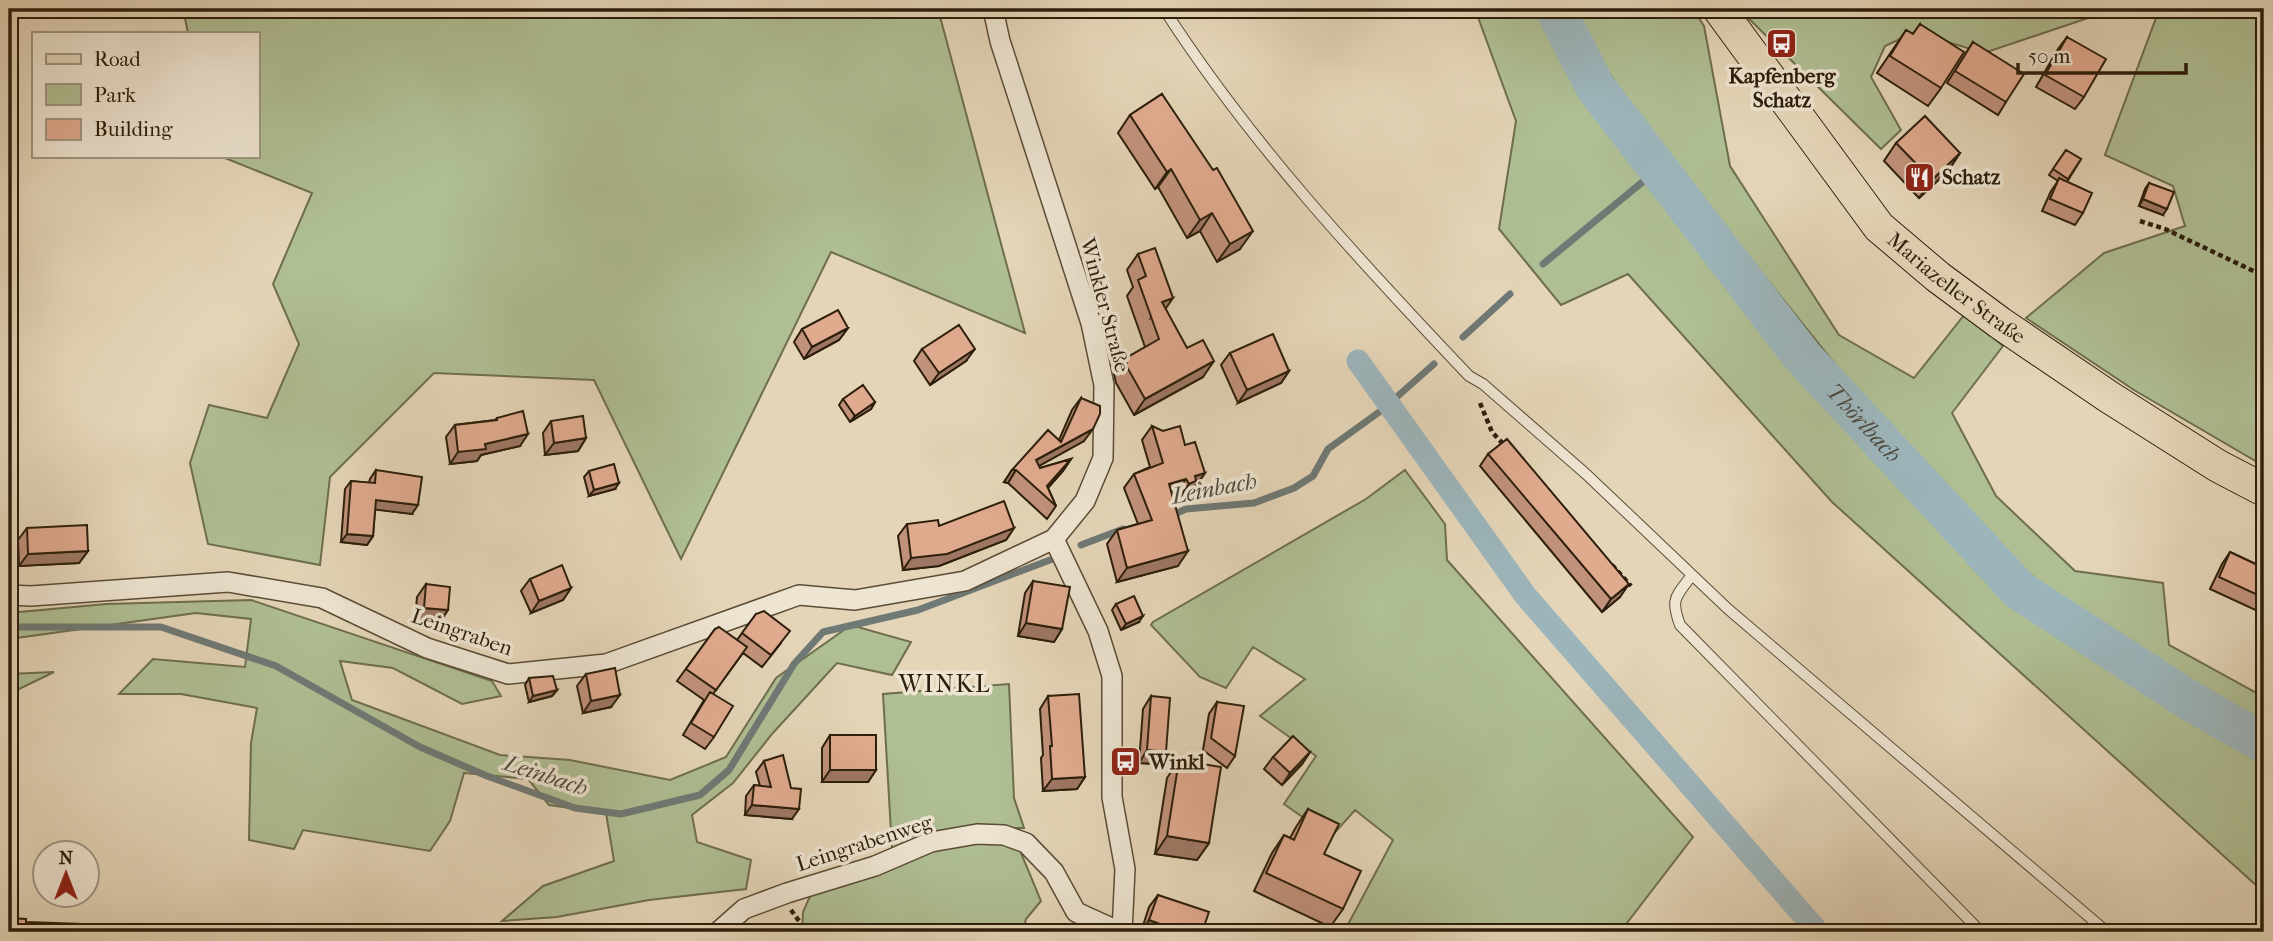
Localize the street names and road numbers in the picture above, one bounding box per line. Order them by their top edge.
street label: Mariazeller Straße [1883,227,2030,349]
street label: Winkler Straße [1075,234,1134,375]
street label: Leingraben [408,604,516,660]
street label: Leingrabenweg [793,809,936,876]

